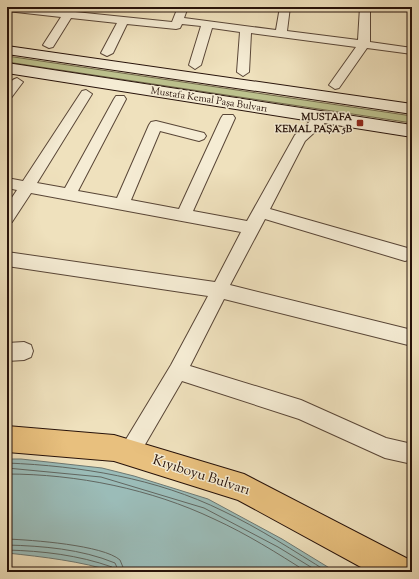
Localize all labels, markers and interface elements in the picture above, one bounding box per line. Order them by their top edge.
street label: Mustafa Kemal Paşa Bulvarı [150,83,269,117]
place label: MUSTAFA KEMAL PAŞA 5B [274,110,353,137]
marker: MUSTAFA KEMAL PAŞA 5B [355,118,365,128]
street label: Kıyıboyu Bulvarı [150,451,252,501]

